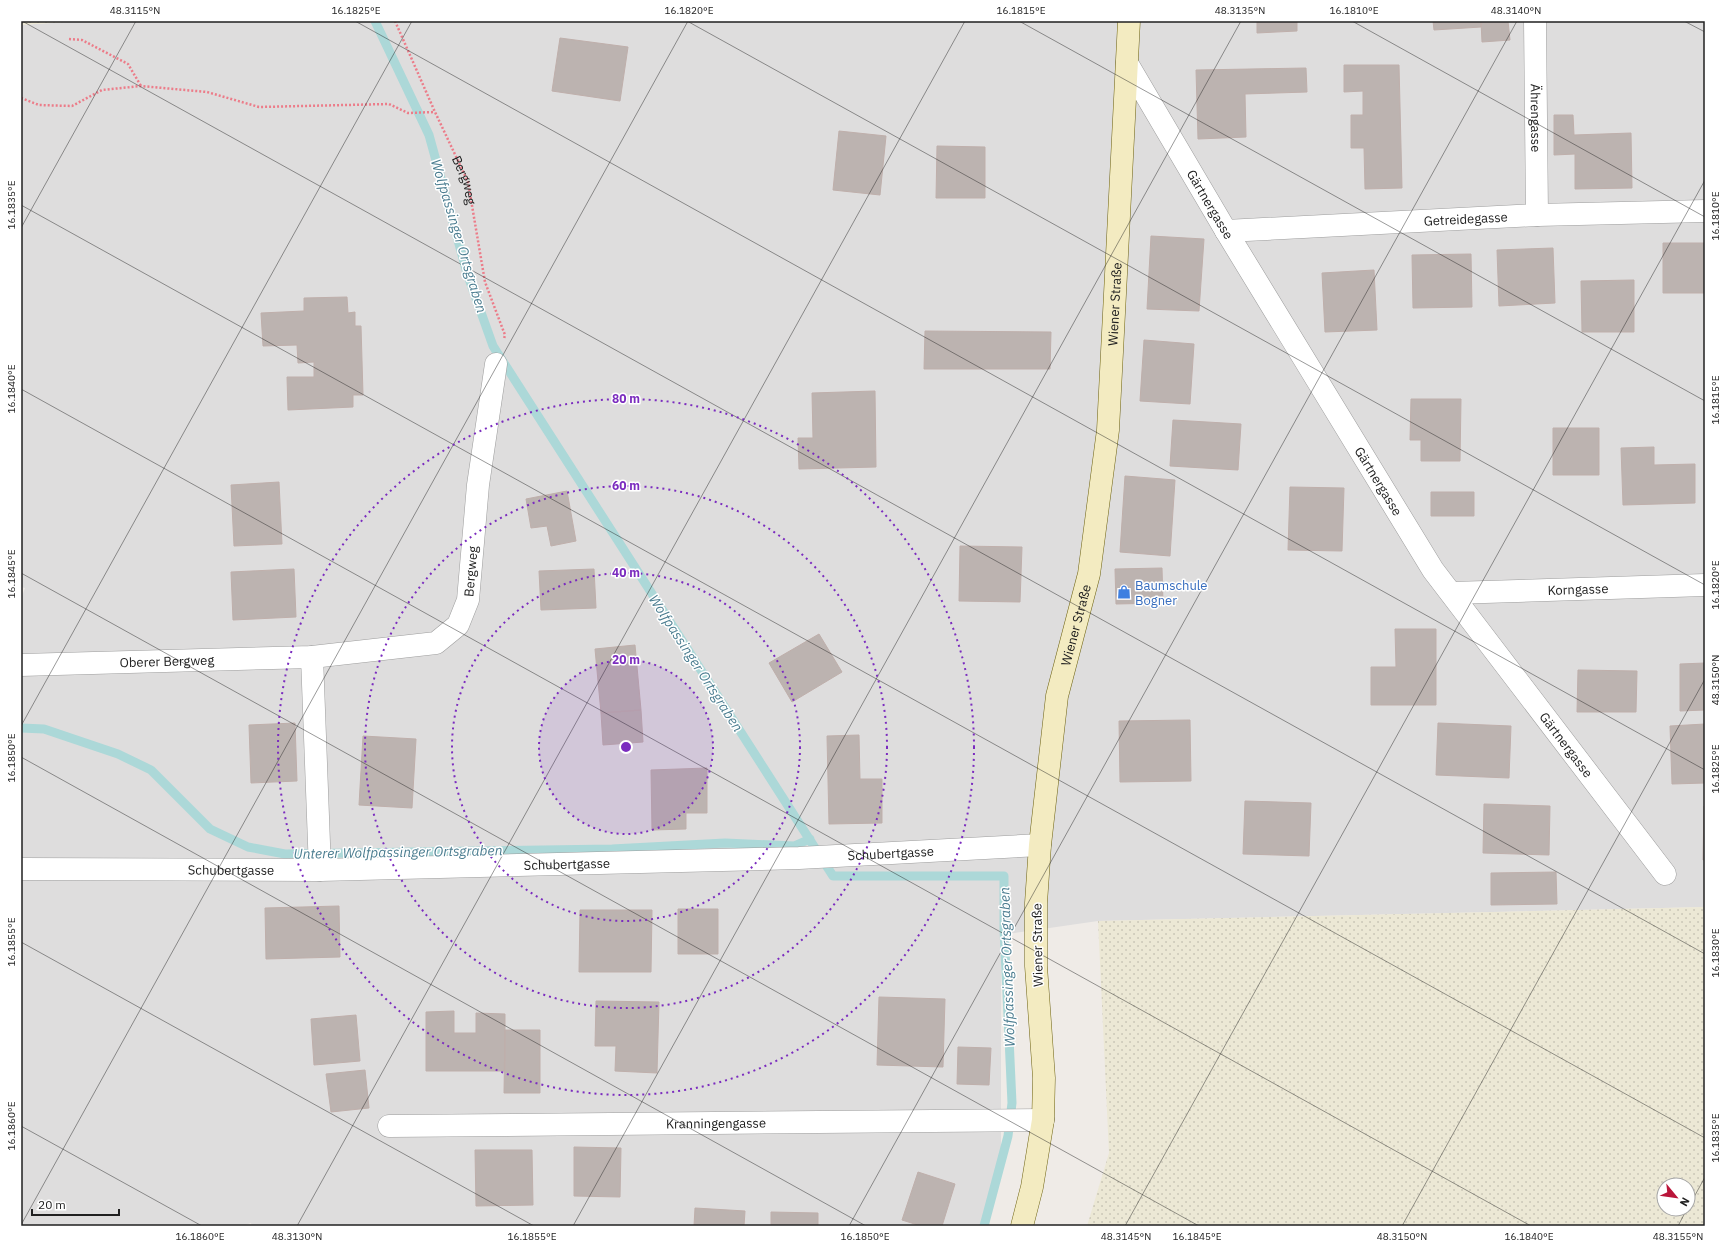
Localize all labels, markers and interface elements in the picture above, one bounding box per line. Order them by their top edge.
text: 48.3115°N [110,4,160,17]
text: 16.1825°E [331,4,381,17]
text: 16.1820°E [664,4,714,17]
text: 16.1815°E [996,4,1046,17]
text: 48.3135°N [1215,4,1265,17]
text: 16.1810°E [1329,4,1379,17]
text: 48.3140°N [1491,4,1541,17]
street label: Ährengasse [1527,84,1544,152]
street label: Bergweg [448,153,480,206]
water label: Wolfpassinger Ortsgraben [427,157,491,315]
street label: Gärtnergasse [1183,167,1237,242]
text: 16.1835°E [5,180,18,230]
text: 16.1810°E [1709,191,1722,241]
street label: Getreidegasse [1423,209,1508,230]
street label: Wiener Straße [1104,262,1126,346]
text: 16.1840°E [5,364,18,414]
text: 16.1815°E [1709,375,1722,425]
text: 80 m [612,391,640,406]
street label: Gärtnergasse [1351,444,1406,519]
text: 60 m [612,478,640,493]
street label: Bergweg [460,545,482,598]
text: 16.1845°E [5,549,18,599]
text: 16.1820°E [1709,560,1722,610]
text: 40 m [612,565,640,580]
place label: Baumschule Bogner [1135,577,1207,609]
street label: Korngasse [1547,580,1609,599]
street label: Wiener Straße [1057,582,1095,668]
shop icon: Baumschule Bogner [1116,584,1132,600]
water label: Wolfpassinger Ortsgraben [645,591,747,735]
street label: Oberer Bergweg [119,652,215,671]
text: 20 m [612,652,640,667]
text: 48.3150°N [1709,655,1722,705]
street label: Gärtnergasse [1536,709,1596,781]
text: 16.1850°E [5,733,18,783]
centre of rings [619,740,633,754]
text: 16.1825°E [1709,744,1722,794]
water label: Unterer Wolfpassinger Ortsgraben [293,841,503,863]
street label: Schubertgasse [847,843,934,864]
street label: Schubertgasse [524,855,610,874]
street label: Schubertgasse [188,862,274,879]
water label: Wolfpassinger Ortsgraben [995,887,1019,1047]
street label: Wiener Straße [1028,903,1047,987]
text: 16.1855°E [5,917,18,967]
text: 16.1830°E [1709,928,1722,978]
text: 16.1860°E [5,1101,18,1151]
text: 16.1835°E [1709,1113,1722,1163]
street label: Kranningengasse [666,1115,766,1132]
north arrow [1656,1177,1696,1217]
scale bar [32,1191,119,1217]
text: N [1677,1195,1693,1209]
text: 20 m [38,1197,66,1212]
text: 16.1860°E [175,1230,225,1243]
text: 48.3130°N [272,1230,322,1243]
text: 16.1855°E [507,1230,557,1243]
text: 16.1850°E [840,1230,890,1243]
text: 48.3145°N [1101,1230,1151,1243]
text: 16.1845°E [1172,1230,1222,1243]
text: 48.3150°N [1377,1230,1427,1243]
text: 16.1840°E [1504,1230,1554,1243]
text: 48.3155°N [1653,1230,1703,1243]

